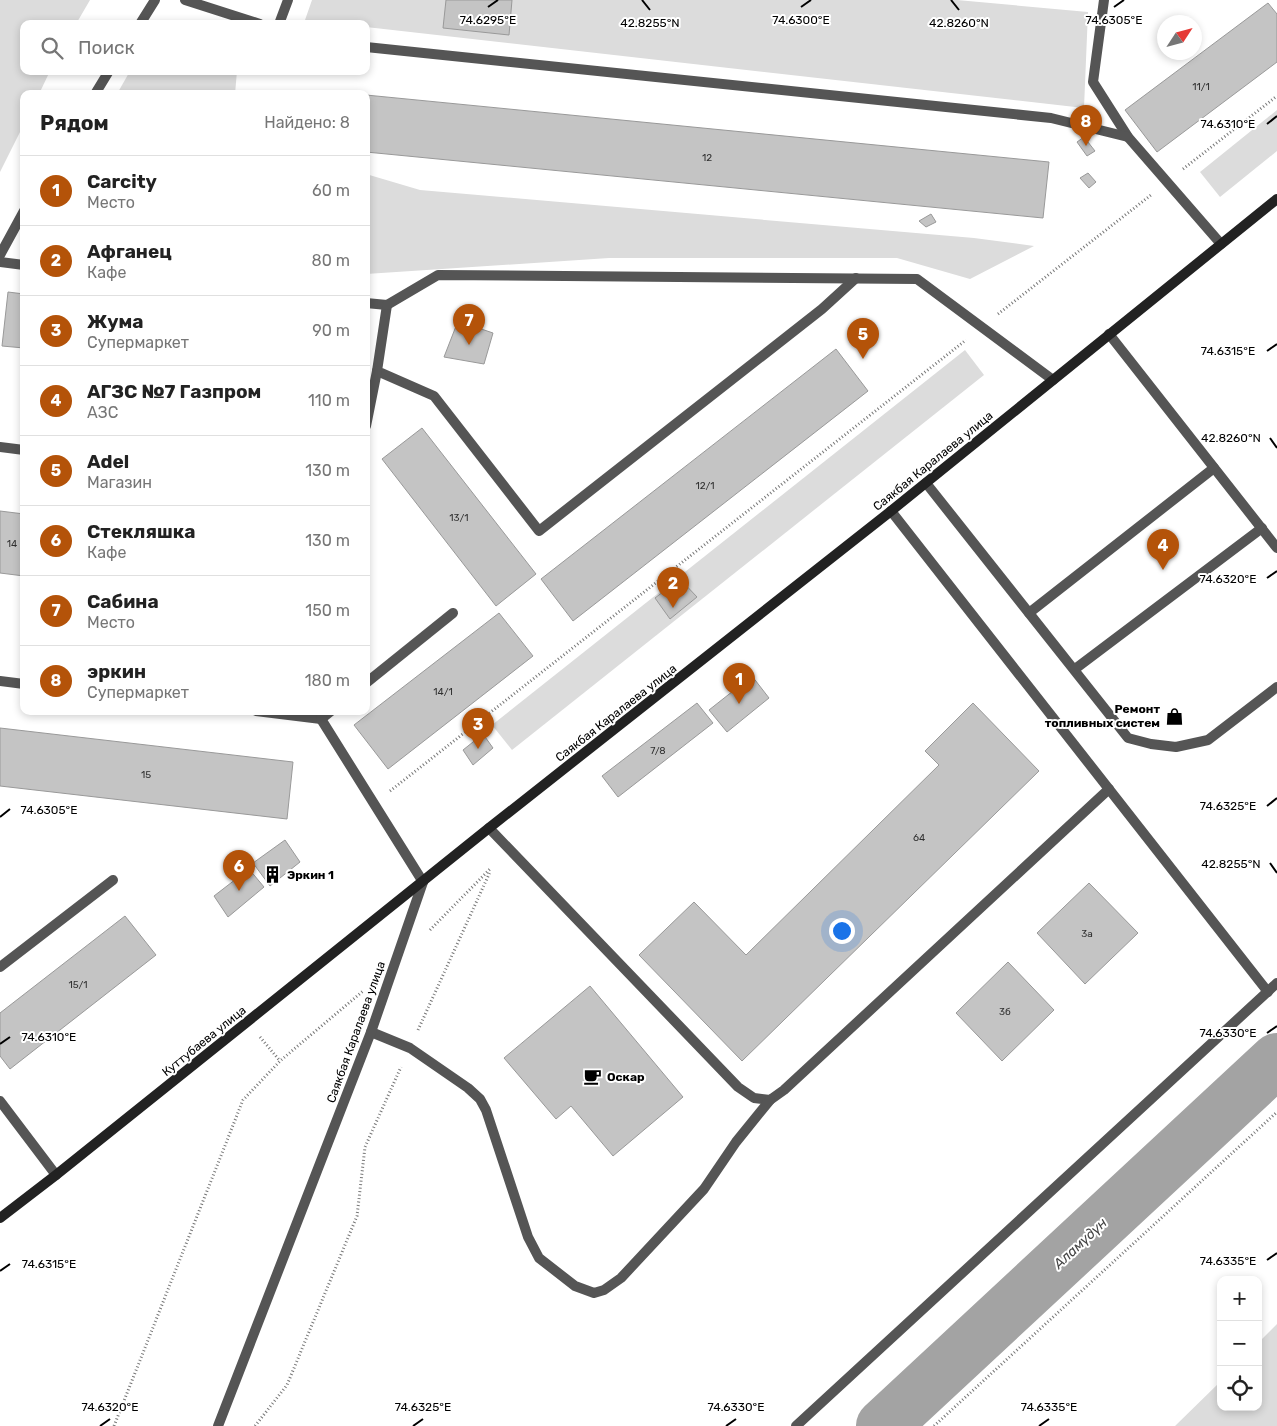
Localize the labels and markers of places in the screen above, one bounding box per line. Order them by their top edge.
pin: 8 [1070,105,1102,146]
pin: 7 [453,304,485,345]
pin: 5 [847,318,879,359]
pin: 4 [1147,529,1179,570]
pin: 2 [657,567,689,608]
pin: 1 [723,663,755,704]
place label: Ремонт топливных систем [1045,702,1160,730]
shop icon: Ремонт топливных систем [1164,706,1184,726]
pin: 3 [462,708,494,749]
pin: 6 [223,850,255,891]
building icon: Эркин 1 [263,865,283,885]
place label: Эркин 1 [287,868,334,882]
cafe icon: Оскар [583,1067,603,1087]
place label: Оскар [607,1070,645,1084]

